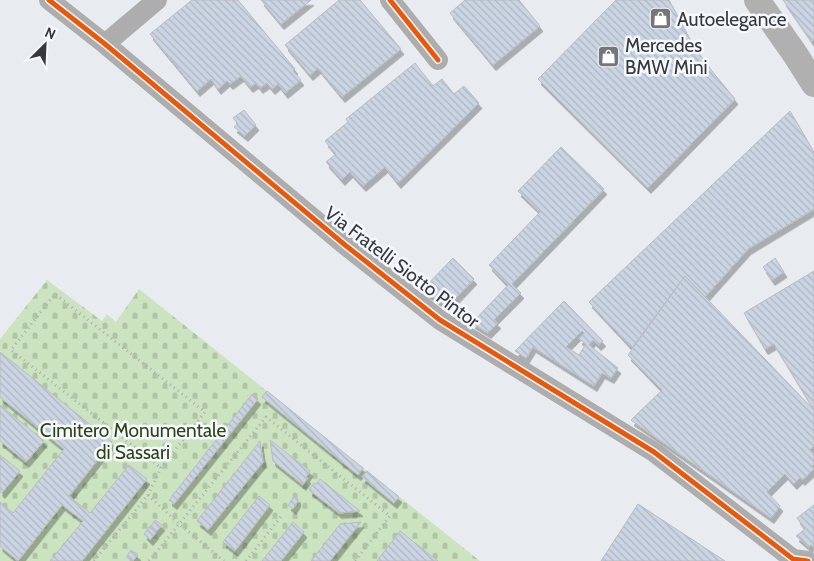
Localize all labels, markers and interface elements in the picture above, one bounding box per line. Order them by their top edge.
shop icon: Autoelegance [649,7,673,31]
place label: Autoelegance [677,8,787,31]
north arrow [20,20,70,70]
text: N [42,23,58,43]
place label: Mercedes BMW Mini [625,34,708,79]
shop icon: Mercedes BMW Mini [597,44,621,68]
street label: Via Fratelli Siotto Pintor [320,201,484,333]
park label: Cimitero Monumentale di Sassari [40,419,226,464]

